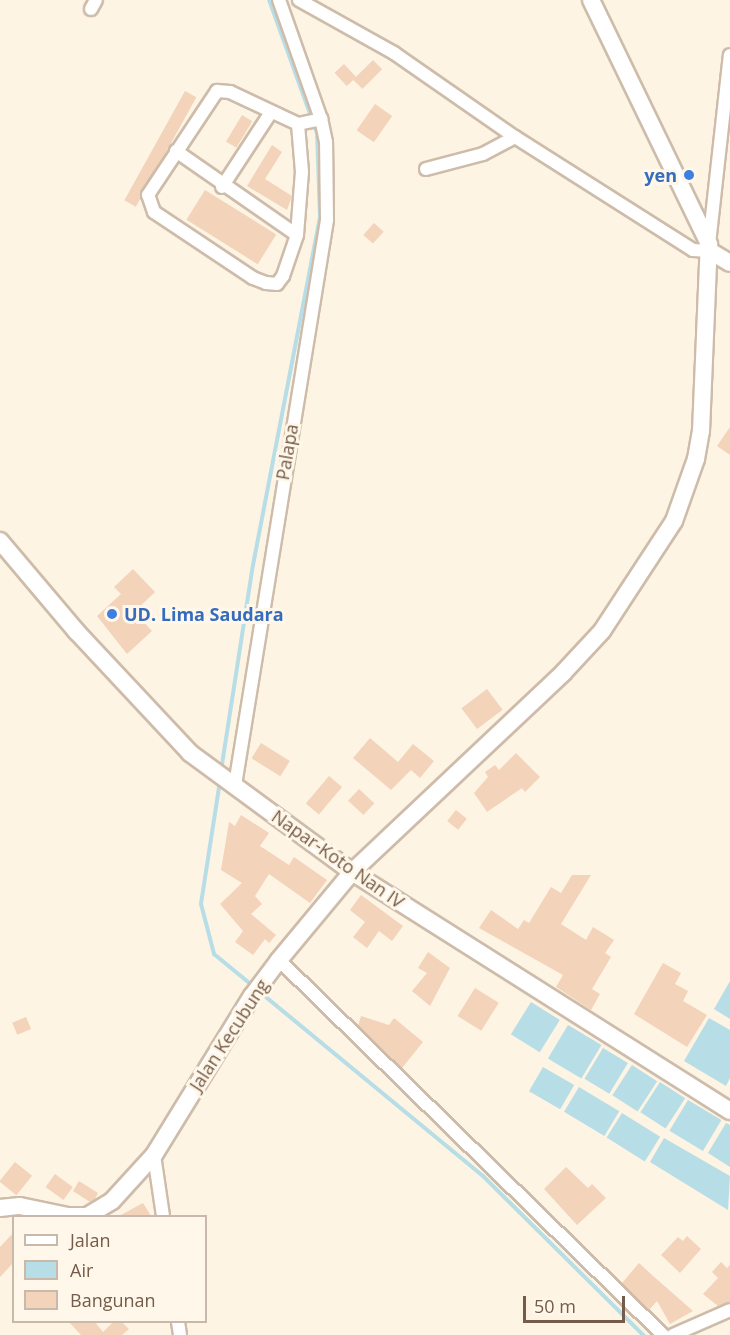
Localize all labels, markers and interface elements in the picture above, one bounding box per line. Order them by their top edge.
place label: yen [644,164,677,186]
marker: yen [682,168,696,182]
street label: Palapa [271,422,303,482]
place label: UD. Lima Saudara [124,603,284,625]
marker: UD. Lima Saudara [105,607,119,621]
street label: Napar-Koto Nan IV [268,805,408,913]
street label: Jalan Kecubung [185,975,273,1095]
legend [12,1215,207,1323]
text: Jalan [70,1228,110,1252]
text: Air [70,1258,93,1282]
scale bar [526,1284,628,1322]
text: Bangunan [70,1288,156,1312]
text: 50 m [534,1294,576,1318]

